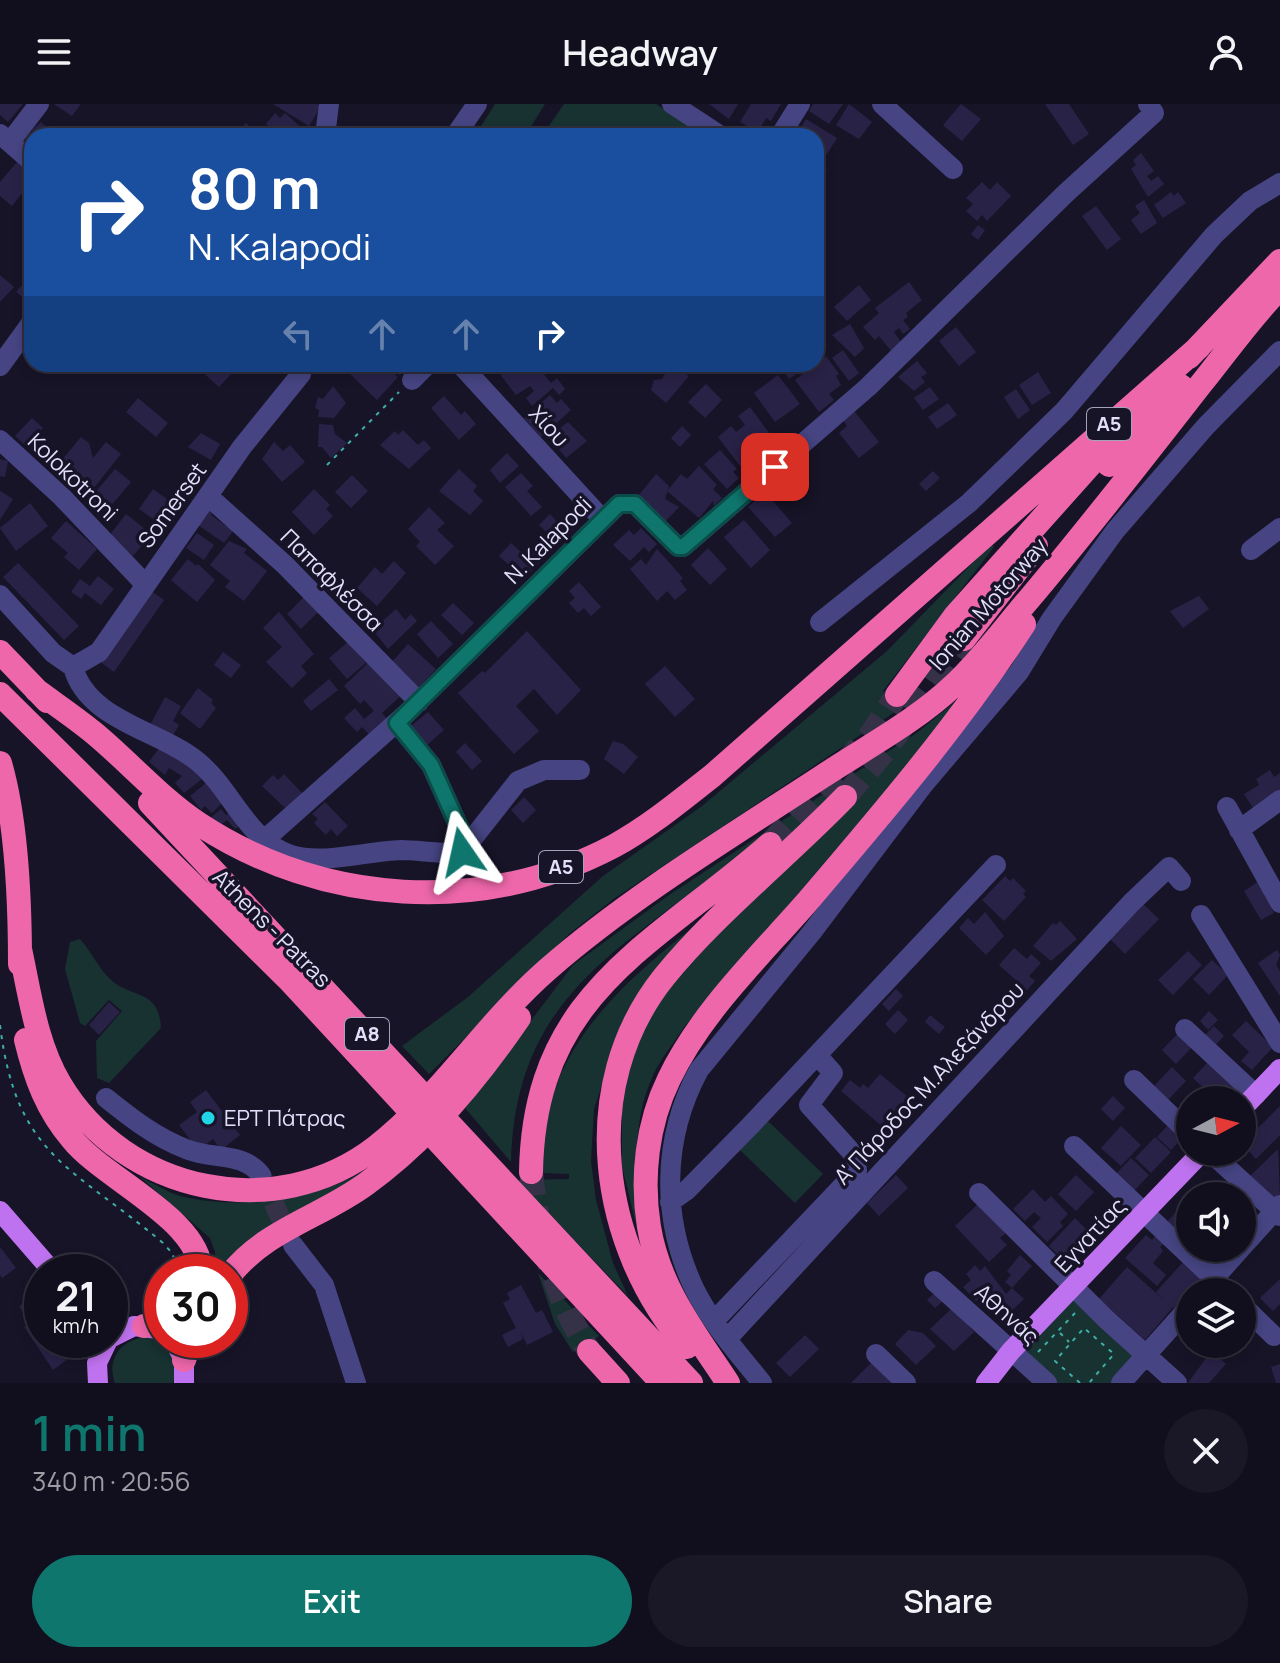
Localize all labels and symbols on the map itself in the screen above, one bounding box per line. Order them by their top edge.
street label: Χίου [522,399,576,453]
road number: Α5 [1087,408,1131,440]
street label: Kolokotroni [21,426,125,528]
pin [741,433,809,501]
street label: Somerset [131,456,213,554]
street label: N. Kalapodi [498,490,598,590]
street label: Παπαφλέσσα [274,522,390,638]
street label: Ionian Motorway [922,531,1054,677]
position arrow [420,810,504,894]
road number: Α5 [539,851,583,883]
street label: Athens - Patras [206,862,338,994]
street label: Α' Πάροδος Μ.Αλεξάνδρου [827,975,1031,1191]
road number: Α8 [345,1018,389,1050]
north arrow [1176,1086,1256,1166]
place label: ΕΡΤ Πάτρας [224,1103,345,1133]
marker: ΕΡΤ Πάτρας [199,1109,217,1127]
street label: Εγνατίας [1048,1191,1132,1279]
speed limit sign: 30 [144,1254,248,1358]
street label: Αθηνάς [968,1277,1046,1351]

